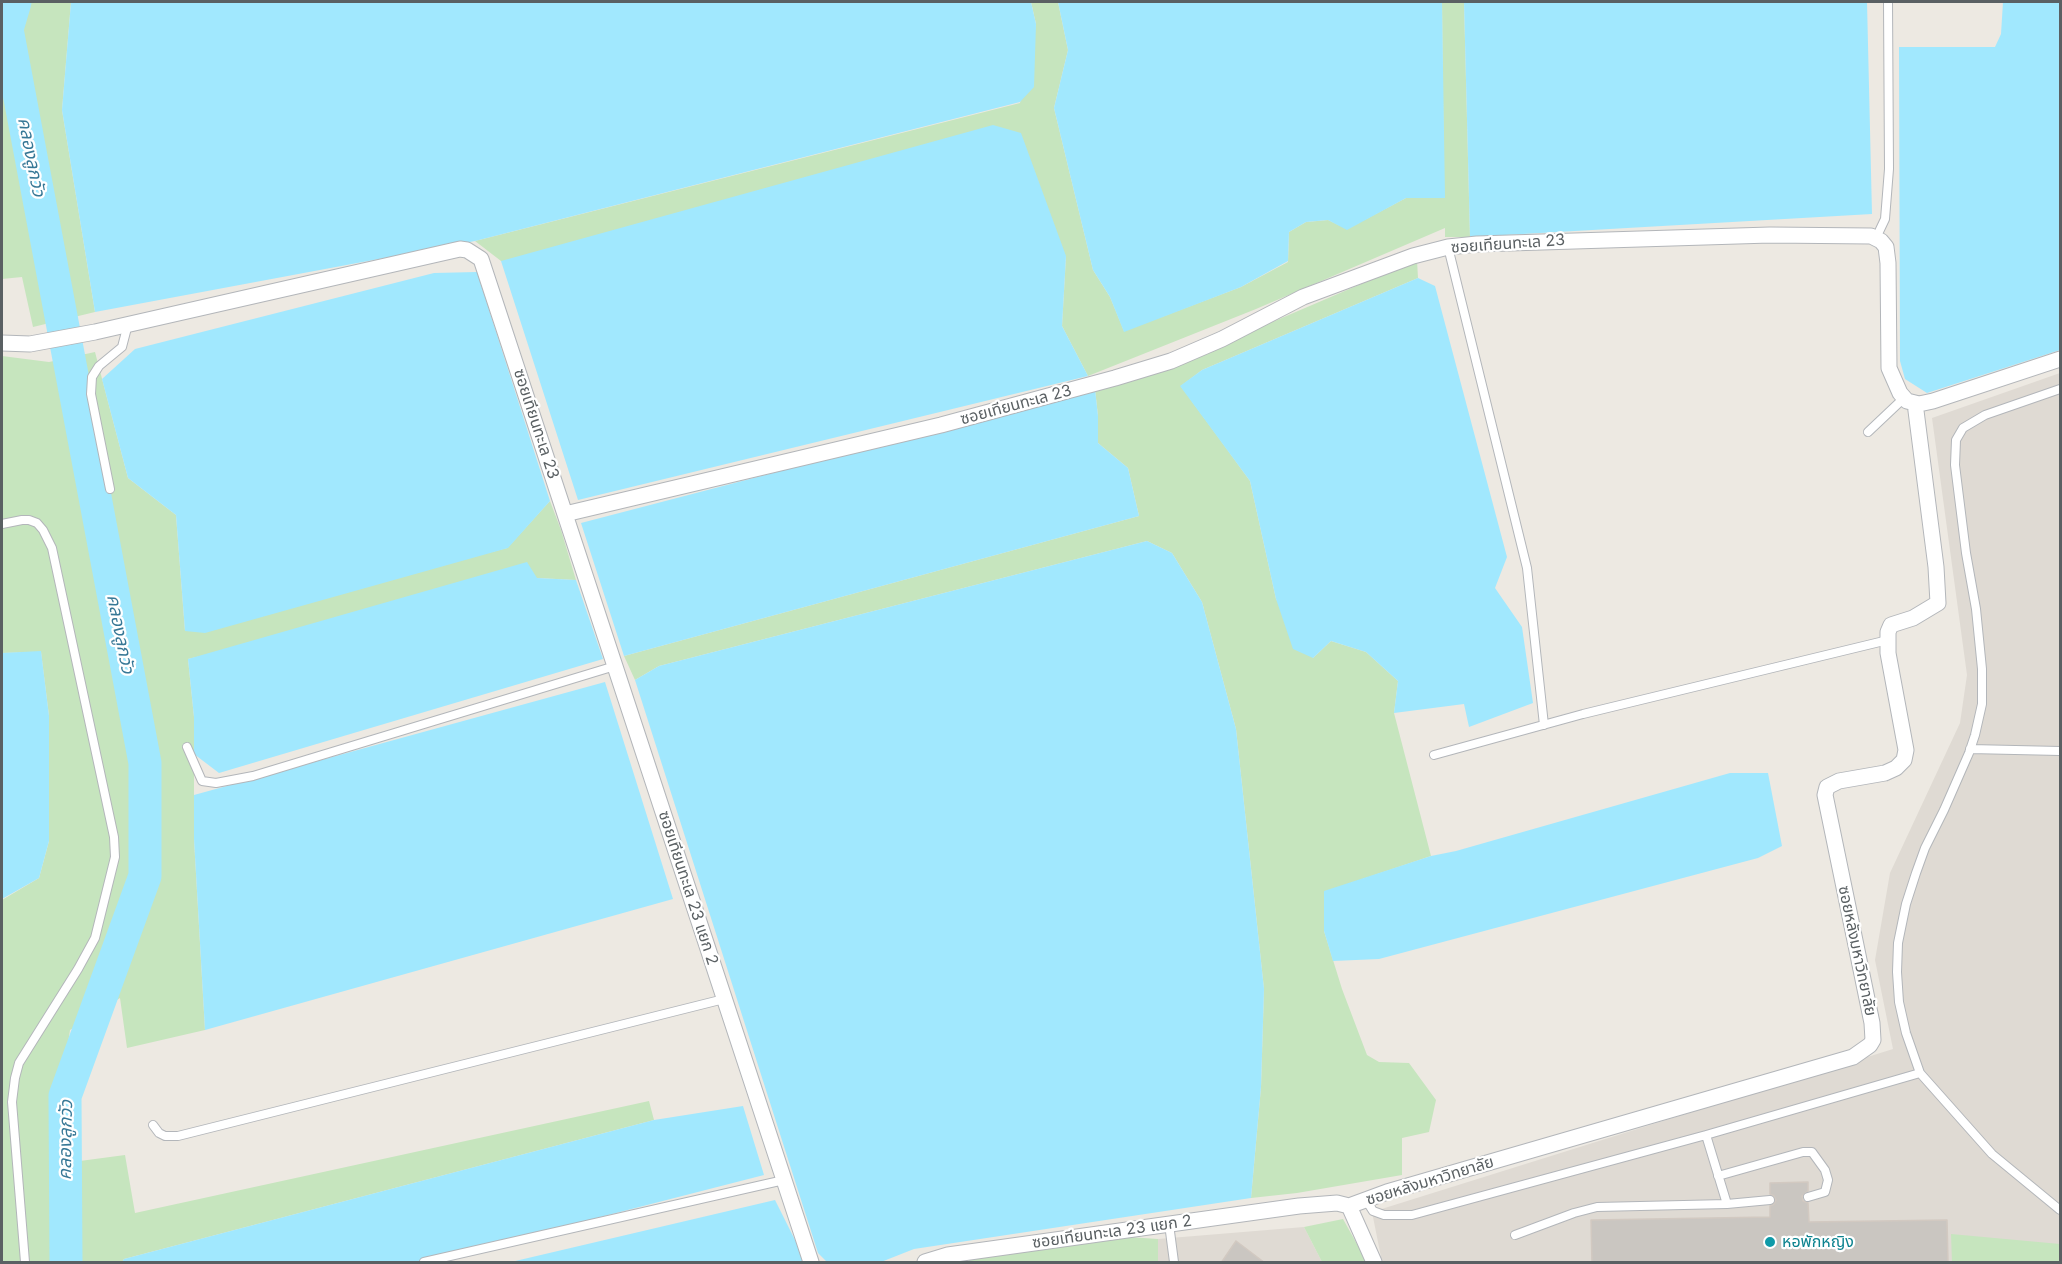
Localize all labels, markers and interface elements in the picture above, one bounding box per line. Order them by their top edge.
water label: คลองลูกวัว [13,116,49,198]
street label: ซอยเทียนทะเล 23 [1450,230,1566,258]
street label: ซอยเทียนทะเล 23 [509,367,563,481]
street label: ซอยเทียนทะเล 23 [958,381,1074,429]
water label: คลองลูกวัว [102,593,138,675]
street label: ซอยเทียนทะเล 23 แยก 2 [654,809,722,967]
street label: ซอยหลังมหาวิทยาลัย [1834,884,1880,1018]
water label: คลองลูกวัว [55,1100,77,1180]
street label: ซอยหลังมหาวิทยาลัย [1364,1152,1496,1210]
street label: ซอยเทียนทะเล 23 แยก 2 [1031,1211,1193,1253]
place label: หอพักหญิง [1782,1232,1854,1252]
marker: หอพักหญิง [1763,1235,1777,1249]

